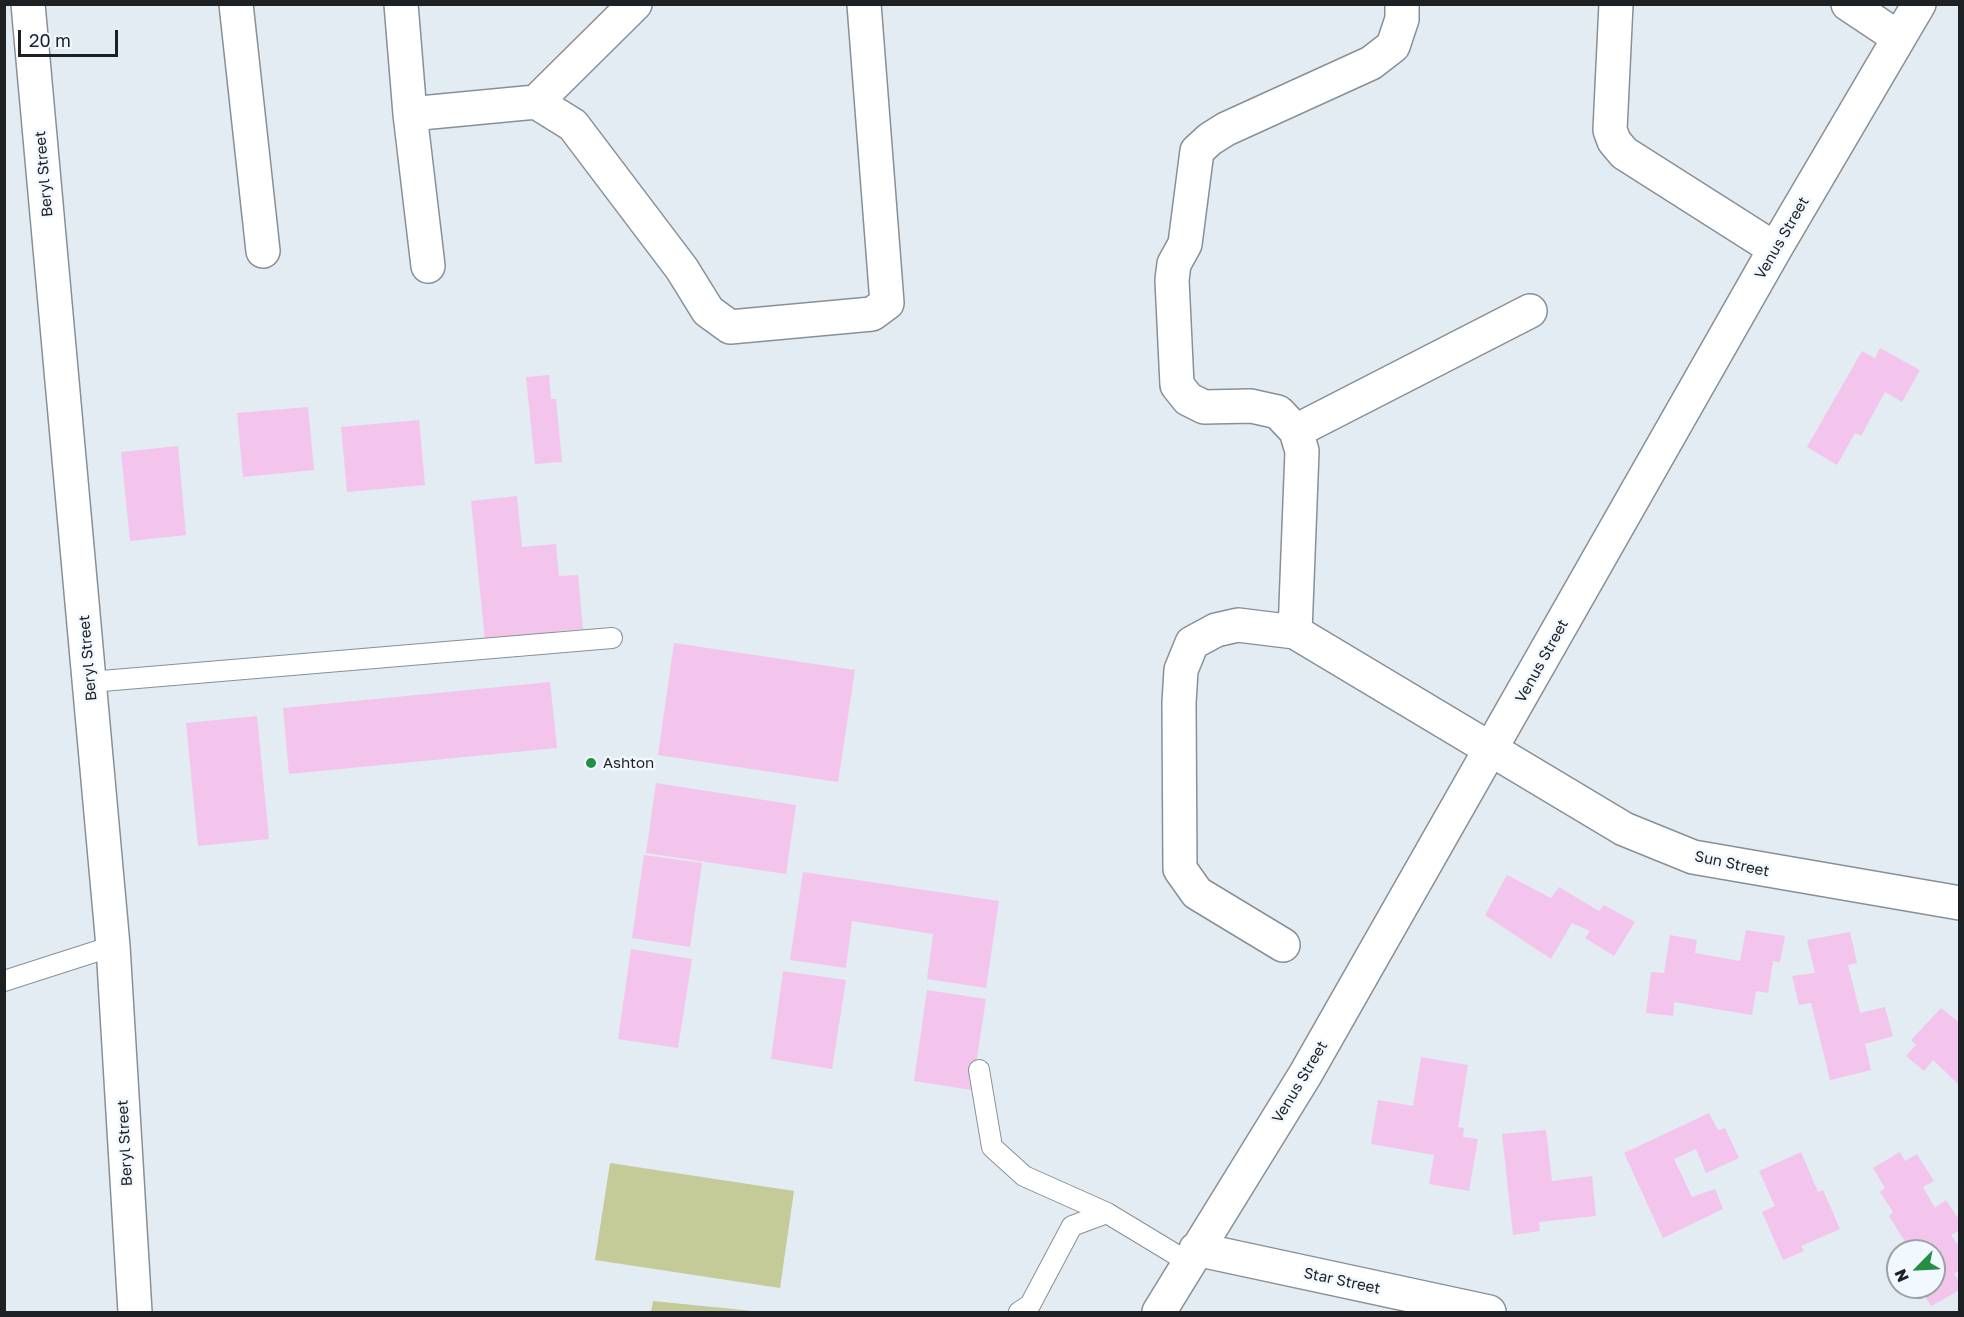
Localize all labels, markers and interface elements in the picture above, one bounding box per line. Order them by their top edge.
scale bar [21,18,122,56]
text: 20 m [29,29,71,51]
street label: Beryl Street [31,130,57,218]
street label: Venus Street [1751,194,1813,282]
street label: Beryl Street [75,614,101,702]
street label: Venus Street [1512,616,1572,706]
place label: Ashton [603,754,654,772]
marker: Ashton [584,756,598,770]
street label: Sun Street [1693,847,1771,881]
street label: Venus Street [1269,1038,1331,1126]
street label: Beryl Street [114,1099,136,1187]
north arrow [1886,1239,1946,1299]
street label: Star Street [1302,1264,1382,1298]
text: N [1890,1266,1913,1285]

